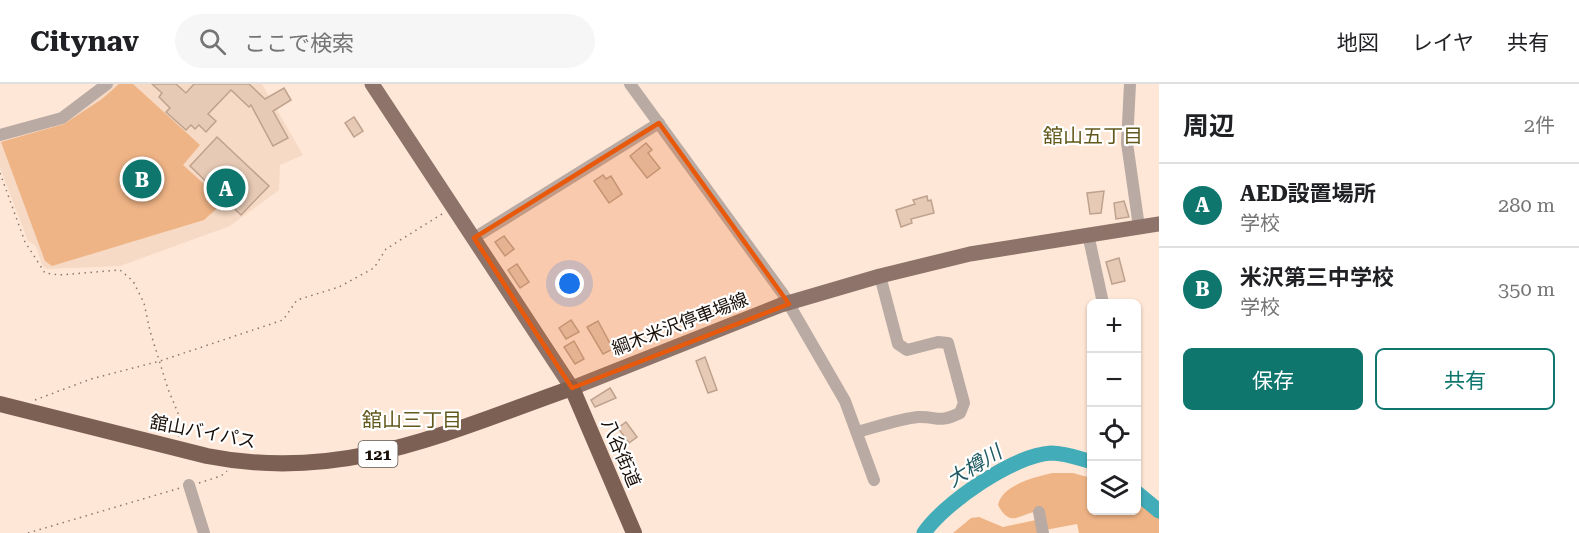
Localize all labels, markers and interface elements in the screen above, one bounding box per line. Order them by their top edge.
search box [175,14,595,68]
text: Citynav [30,25,139,58]
icon: search [196,25,229,58]
text: ここで検索 [244,31,354,56]
text: 地図 [1337,31,1379,55]
text: レイヤ [1412,31,1474,55]
text: 共有 [1507,31,1549,55]
text: 周辺 [1183,111,1235,141]
text: 2件 [1524,113,1555,137]
district label: 舘山五丁目 [1043,124,1143,148]
pin: B [122,156,162,202]
pin: A [206,166,246,210]
text: AED設置場所 [1240,181,1376,206]
text: A [1195,193,1210,217]
text: 280 m [1498,193,1555,217]
text: 学校 [1240,211,1280,235]
text: 米沢第三中学校 [1240,265,1394,290]
your location [555,269,584,298]
text: B [1195,277,1210,301]
text: 350 m [1498,277,1555,301]
street label: 綱木米沢停車場線 [609,288,751,359]
text: 学校 [1240,295,1280,319]
map controls [1087,299,1141,515]
button: + [1087,299,1141,353]
button: 保存 [1183,348,1363,410]
button: 共有 [1375,348,1555,410]
button: − [1087,353,1141,407]
button: locate [1087,407,1141,461]
district label: 舘山三丁目 [362,408,462,432]
street label: 舘山バイパス [148,411,258,452]
street label: 八谷街道 [598,416,645,490]
water label: 大樽川 [942,439,1007,492]
road number: 121 [358,441,398,467]
button: layers [1087,461,1141,515]

